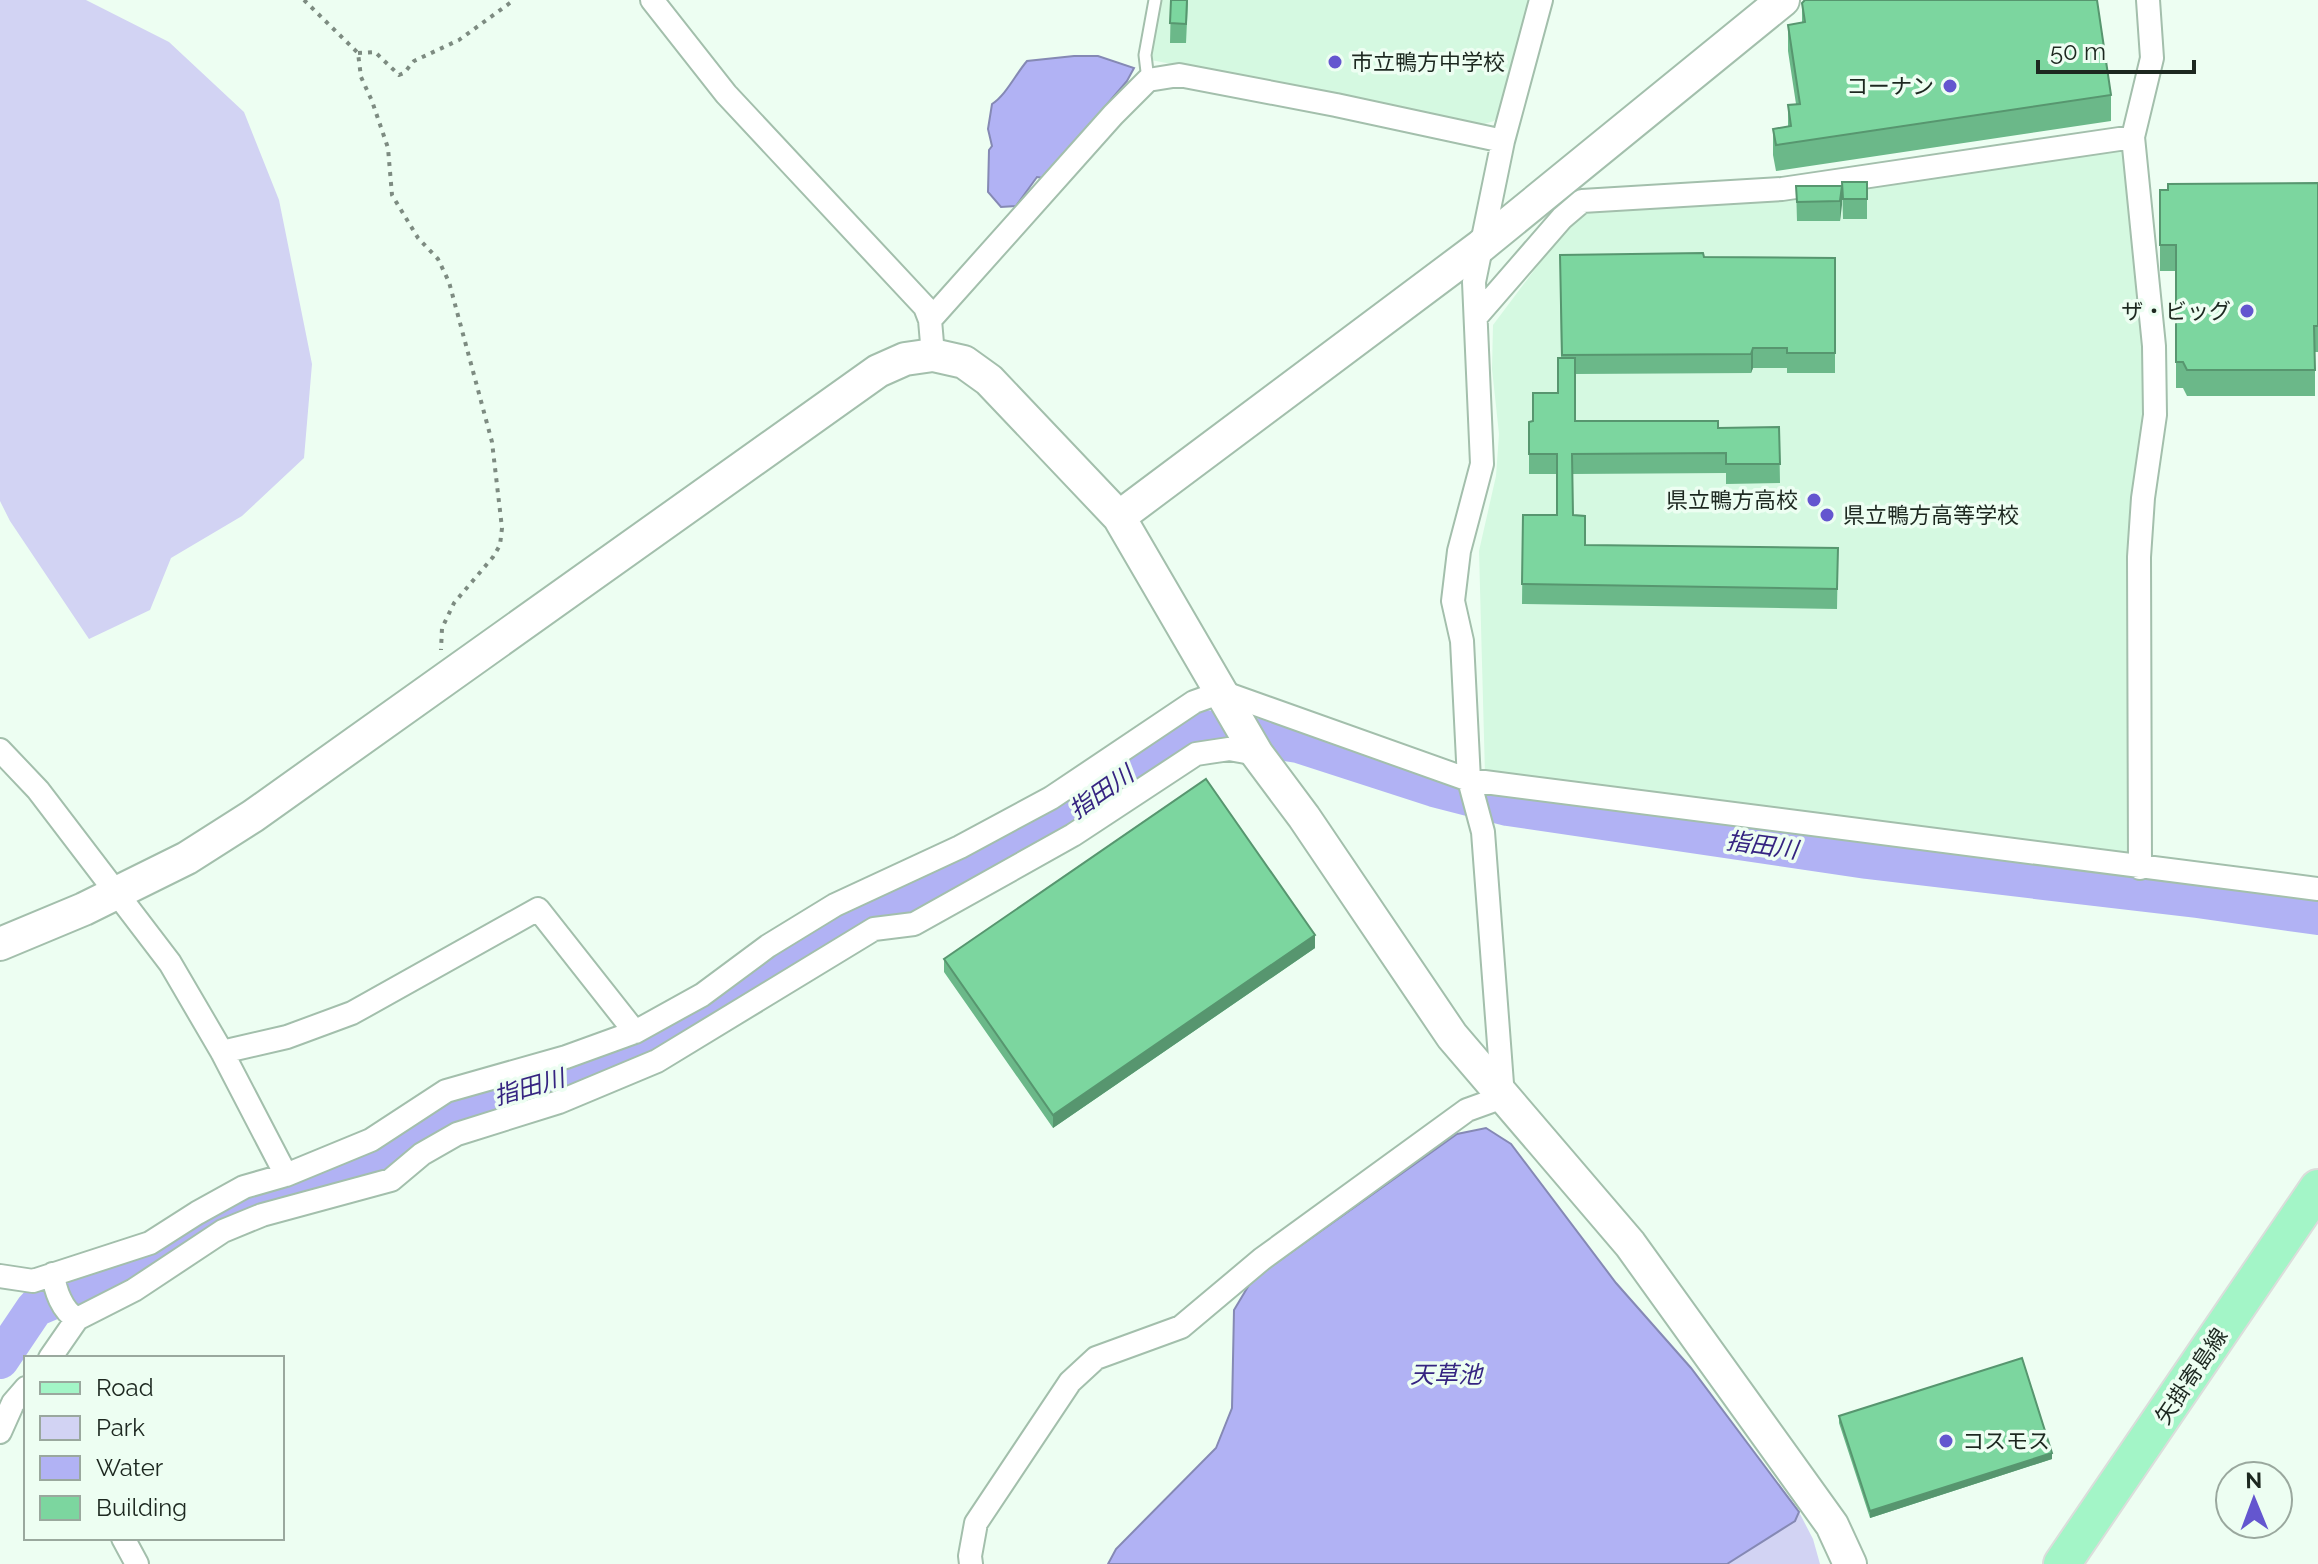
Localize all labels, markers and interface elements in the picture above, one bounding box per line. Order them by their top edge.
scale bar [2038,24,2194,74]
text: 50 m [2050,37,2106,66]
place label: 市立鴨方中学校 [1351,49,1505,75]
marker: 市立鴨方中学校 [1326,53,1344,71]
place label: コーナン [1846,73,1934,99]
marker: コーナン [1941,77,1959,95]
place label: ザ・ビッグ [2121,298,2231,324]
marker: ザ・ビッグ [2238,302,2256,320]
place label: 県立鴨方高校 [1666,487,1798,513]
marker: 県立鴨方高校 [1805,491,1823,509]
place label: 県立鴨方高等学校 [1843,502,2019,528]
marker: 県立鴨方高等学校 [1818,506,1836,524]
water label: 指田川 [1063,758,1141,825]
water label: 指田川 [1724,826,1803,865]
water label: 指田川 [490,1062,570,1111]
street label: 矢掛寄島線 [2149,1323,2233,1429]
legend [24,1356,284,1540]
water label: 天草池 [1410,1360,1484,1389]
text: Road [96,1373,154,1402]
text: Park [96,1413,145,1442]
place label: コスモス [1962,1428,2050,1454]
marker: コスモス [1937,1432,1955,1450]
text: Water [96,1453,164,1482]
north arrow [2214,1460,2294,1540]
text: N [2245,1467,2262,1493]
text: Building [96,1493,187,1522]

